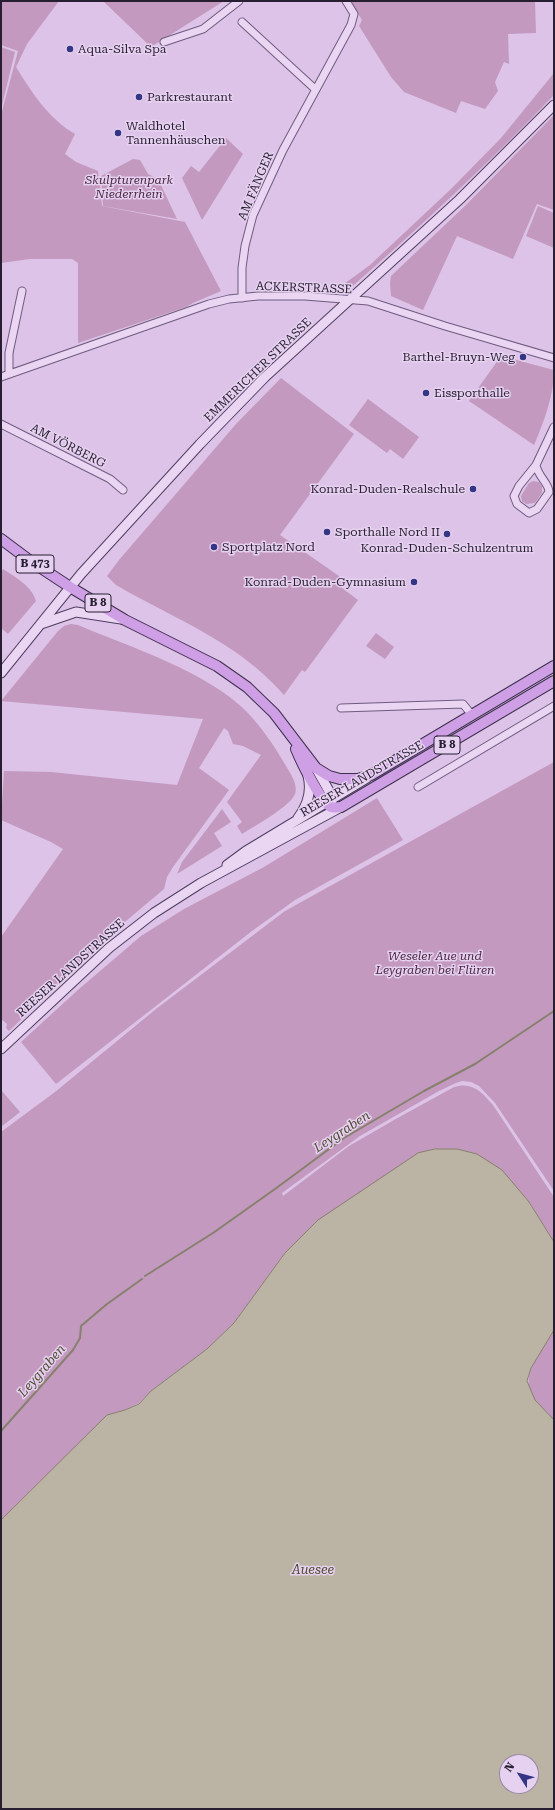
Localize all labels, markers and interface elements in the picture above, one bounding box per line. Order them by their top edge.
place label: Aqua-Silva Spa [78,42,166,56]
marker: Aqua-Silva Spa [65,44,75,54]
place label: Parkrestaurant [147,90,232,104]
marker: Parkrestaurant [134,92,144,102]
place label: Waldhotel Tannenhäuschen [126,119,225,147]
marker: Waldhotel Tannenhäuschen [113,128,123,138]
street label: AM FÄNGER [235,150,277,222]
park label: Skulpturenpark Niederrhein [85,173,173,201]
street label: ACKERSTRASSE [256,279,352,297]
street label: EMMERICHER STRASSE [201,315,315,425]
place label: Barthel-Bruyn-Weg [402,350,515,364]
marker: Barthel-Bruyn-Weg [518,352,528,362]
place label: Eissporthalle [434,386,510,400]
marker: Eissporthalle [421,388,431,398]
street label: AM VÖRBERG [28,421,108,471]
place label: Konrad-Duden-Realschule [310,482,465,496]
marker: Konrad-Duden-Realschule [468,484,478,494]
place label: Sporthalle Nord II [335,525,440,539]
marker: Sporthalle Nord II [322,527,332,537]
marker: Konrad-Duden-Schulzentrum [442,529,452,539]
place label: Sportplatz Nord [222,540,315,554]
place label: Konrad-Duden-Schulzentrum [361,541,533,555]
marker: Sportplatz Nord [209,542,219,552]
road number: B 473 [16,555,54,573]
place label: Konrad-Duden-Gymnasium [244,575,406,589]
marker: Konrad-Duden-Gymnasium [409,577,419,587]
road number: B 8 [85,594,111,612]
road number: B 8 [434,736,460,754]
street label: REESER LANDSTRASSE [298,738,426,820]
street label: REESER LANDSTRASSE [14,916,128,1020]
park label: Weseler Aue und Leygraben bei Flüren [375,949,495,977]
water label: Leygraben [311,1108,373,1156]
water label: Leygraben [15,1342,69,1400]
water label: Auesee [292,1562,334,1578]
north arrow [499,1754,539,1794]
text: N [502,1760,517,1774]

